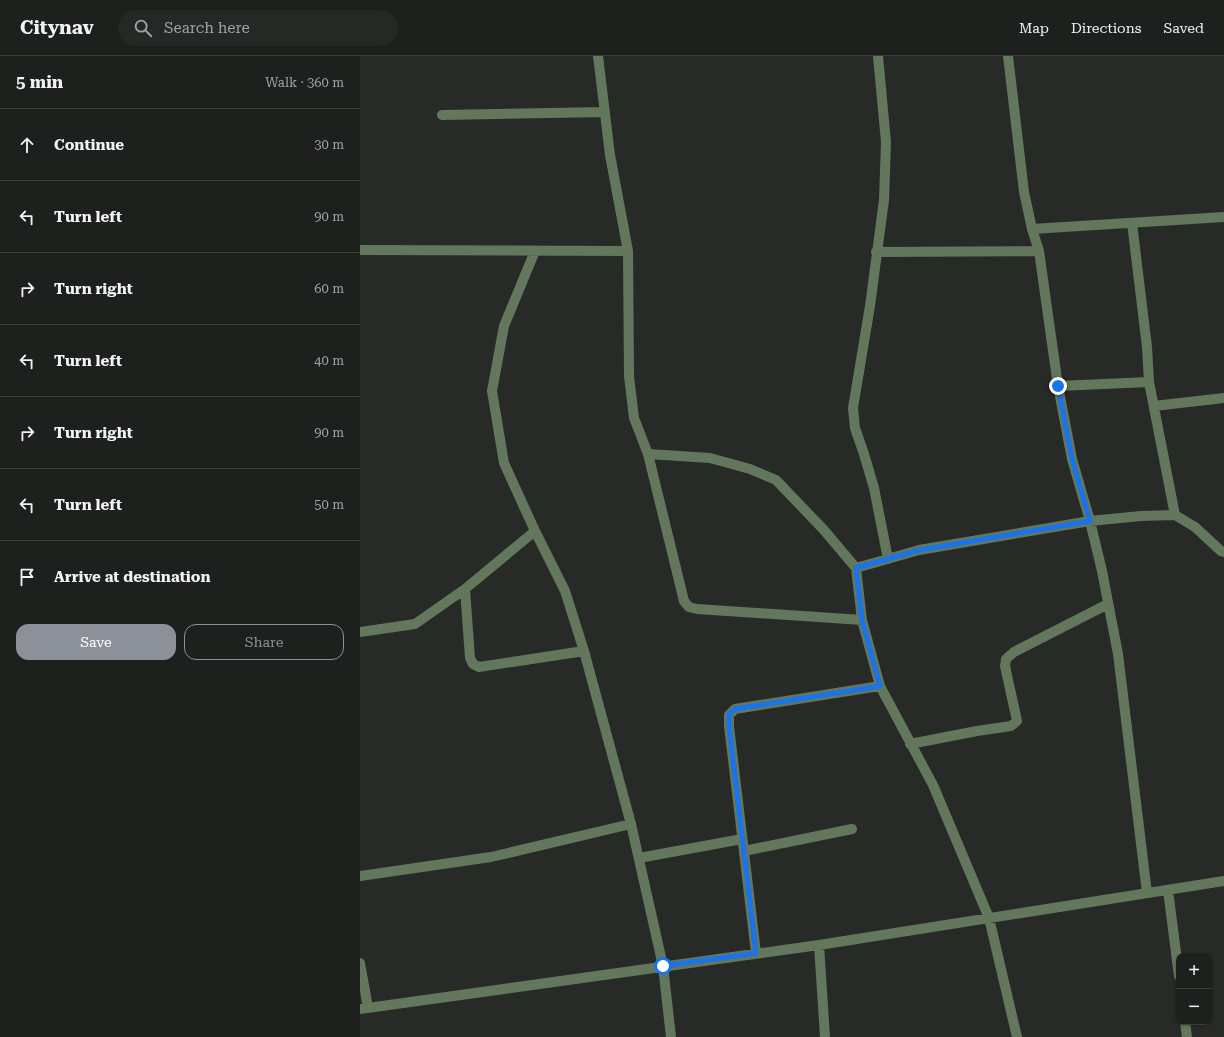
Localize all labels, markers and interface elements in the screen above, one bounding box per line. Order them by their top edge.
search box [118,10,398,46]
text: Citynav [20,16,94,39]
icon: search [132,17,154,39]
text: Search here [164,19,250,37]
text: Map [1019,20,1049,36]
text: Directions [1071,20,1141,36]
text: Saved [1163,20,1204,36]
text: 5 min [16,72,63,92]
text: Walk · 360 m [265,75,344,90]
icon: ahead [16,134,38,156]
text: Continue [54,136,124,154]
text: 30 m [314,137,344,152]
icon: left [16,206,38,228]
text: Turn left [54,208,122,226]
text: 90 m [314,209,344,224]
icon: right [16,278,38,300]
text: Turn right [54,280,133,298]
text: 60 m [314,281,344,296]
icon: left [16,350,38,372]
text: Turn left [54,352,122,370]
text: 40 m [314,353,344,368]
route end [1049,377,1067,395]
icon: right [16,422,38,444]
text: Turn right [54,424,133,442]
text: 90 m [314,425,344,440]
icon: left [16,494,38,516]
text: Turn left [54,496,122,514]
text: 50 m [314,497,344,512]
icon: arrive [16,566,38,588]
text: Arrive at destination [54,568,210,586]
button: Save [16,624,176,660]
button: Share [184,624,344,660]
map controls [1176,953,1212,1025]
button: + [1176,953,1212,989]
route start [654,957,672,975]
button: − [1176,989,1212,1025]

